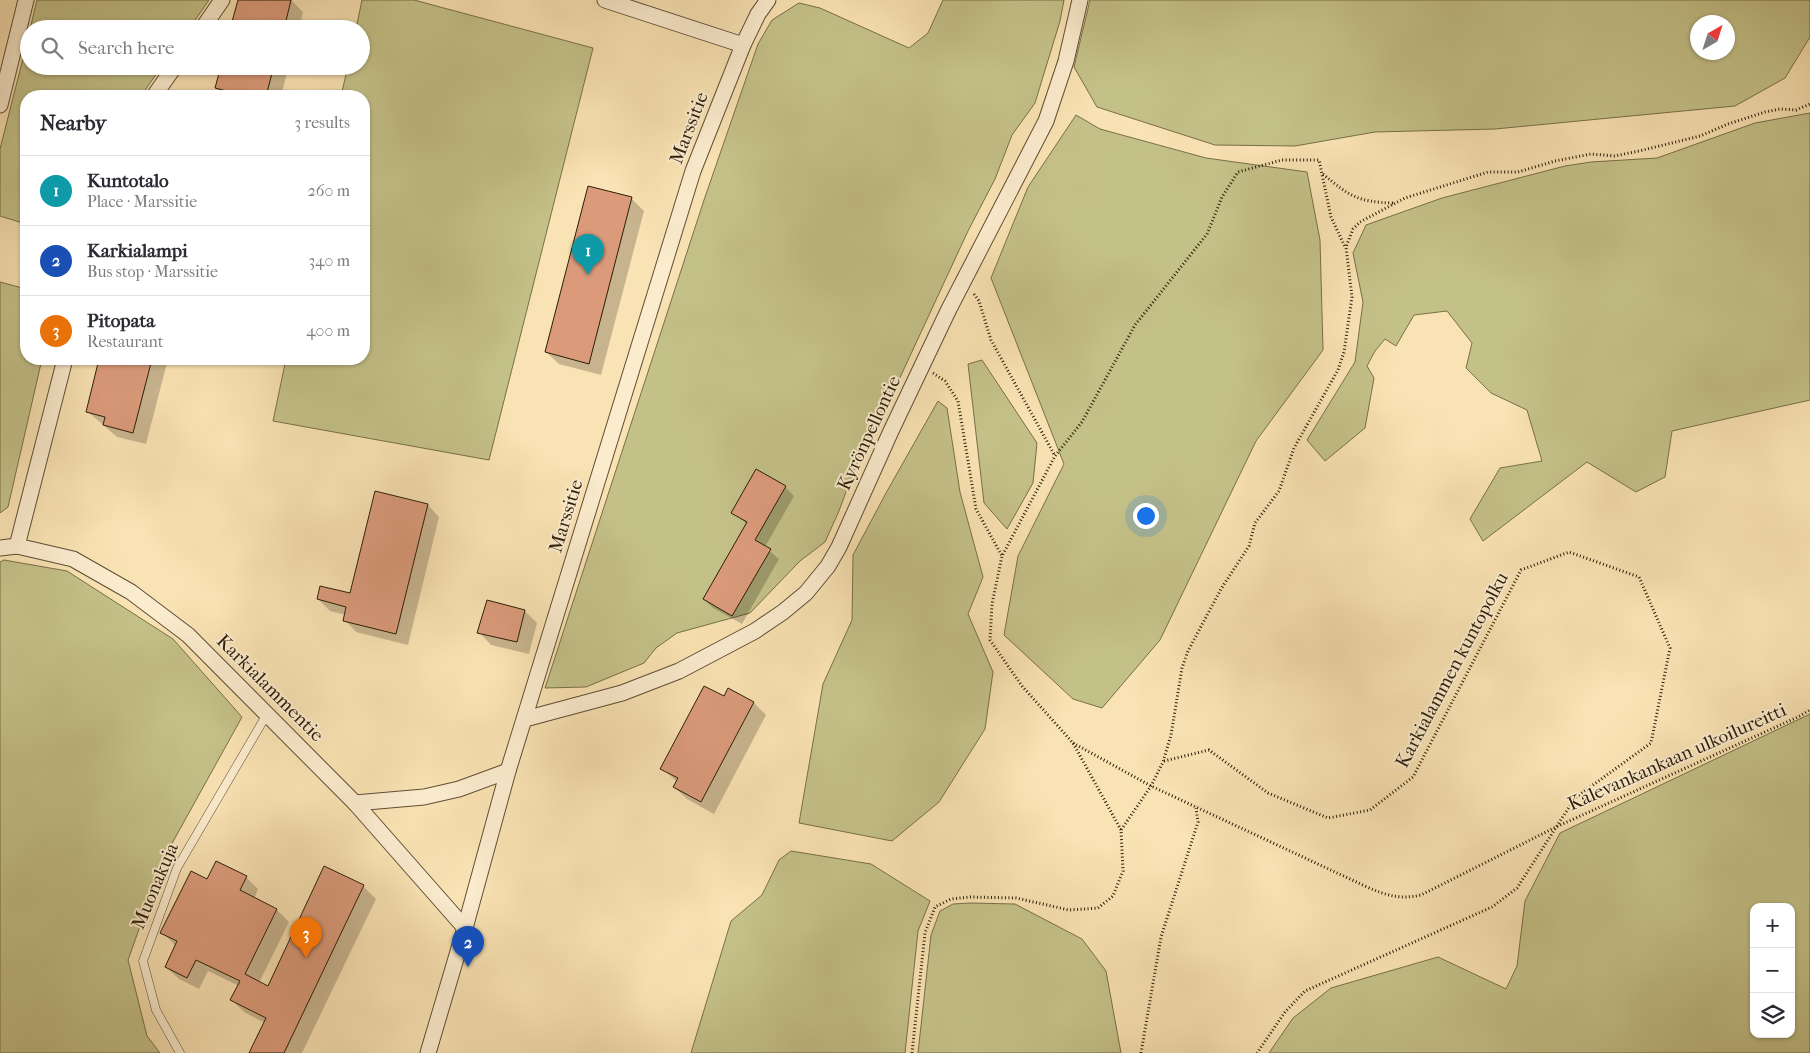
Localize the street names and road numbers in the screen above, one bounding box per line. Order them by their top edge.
street label: Marssitie [665,89,713,167]
street label: Kyrönpellontie [833,372,905,494]
street label: Marssitie [544,477,588,555]
street label: Karkialammen kuntopolku [1391,568,1513,772]
street label: Karkialammentie [212,630,328,746]
street label: Kalevankankaan ulkoilureitti [1564,699,1790,815]
street label: Muonakuja [127,839,183,932]

